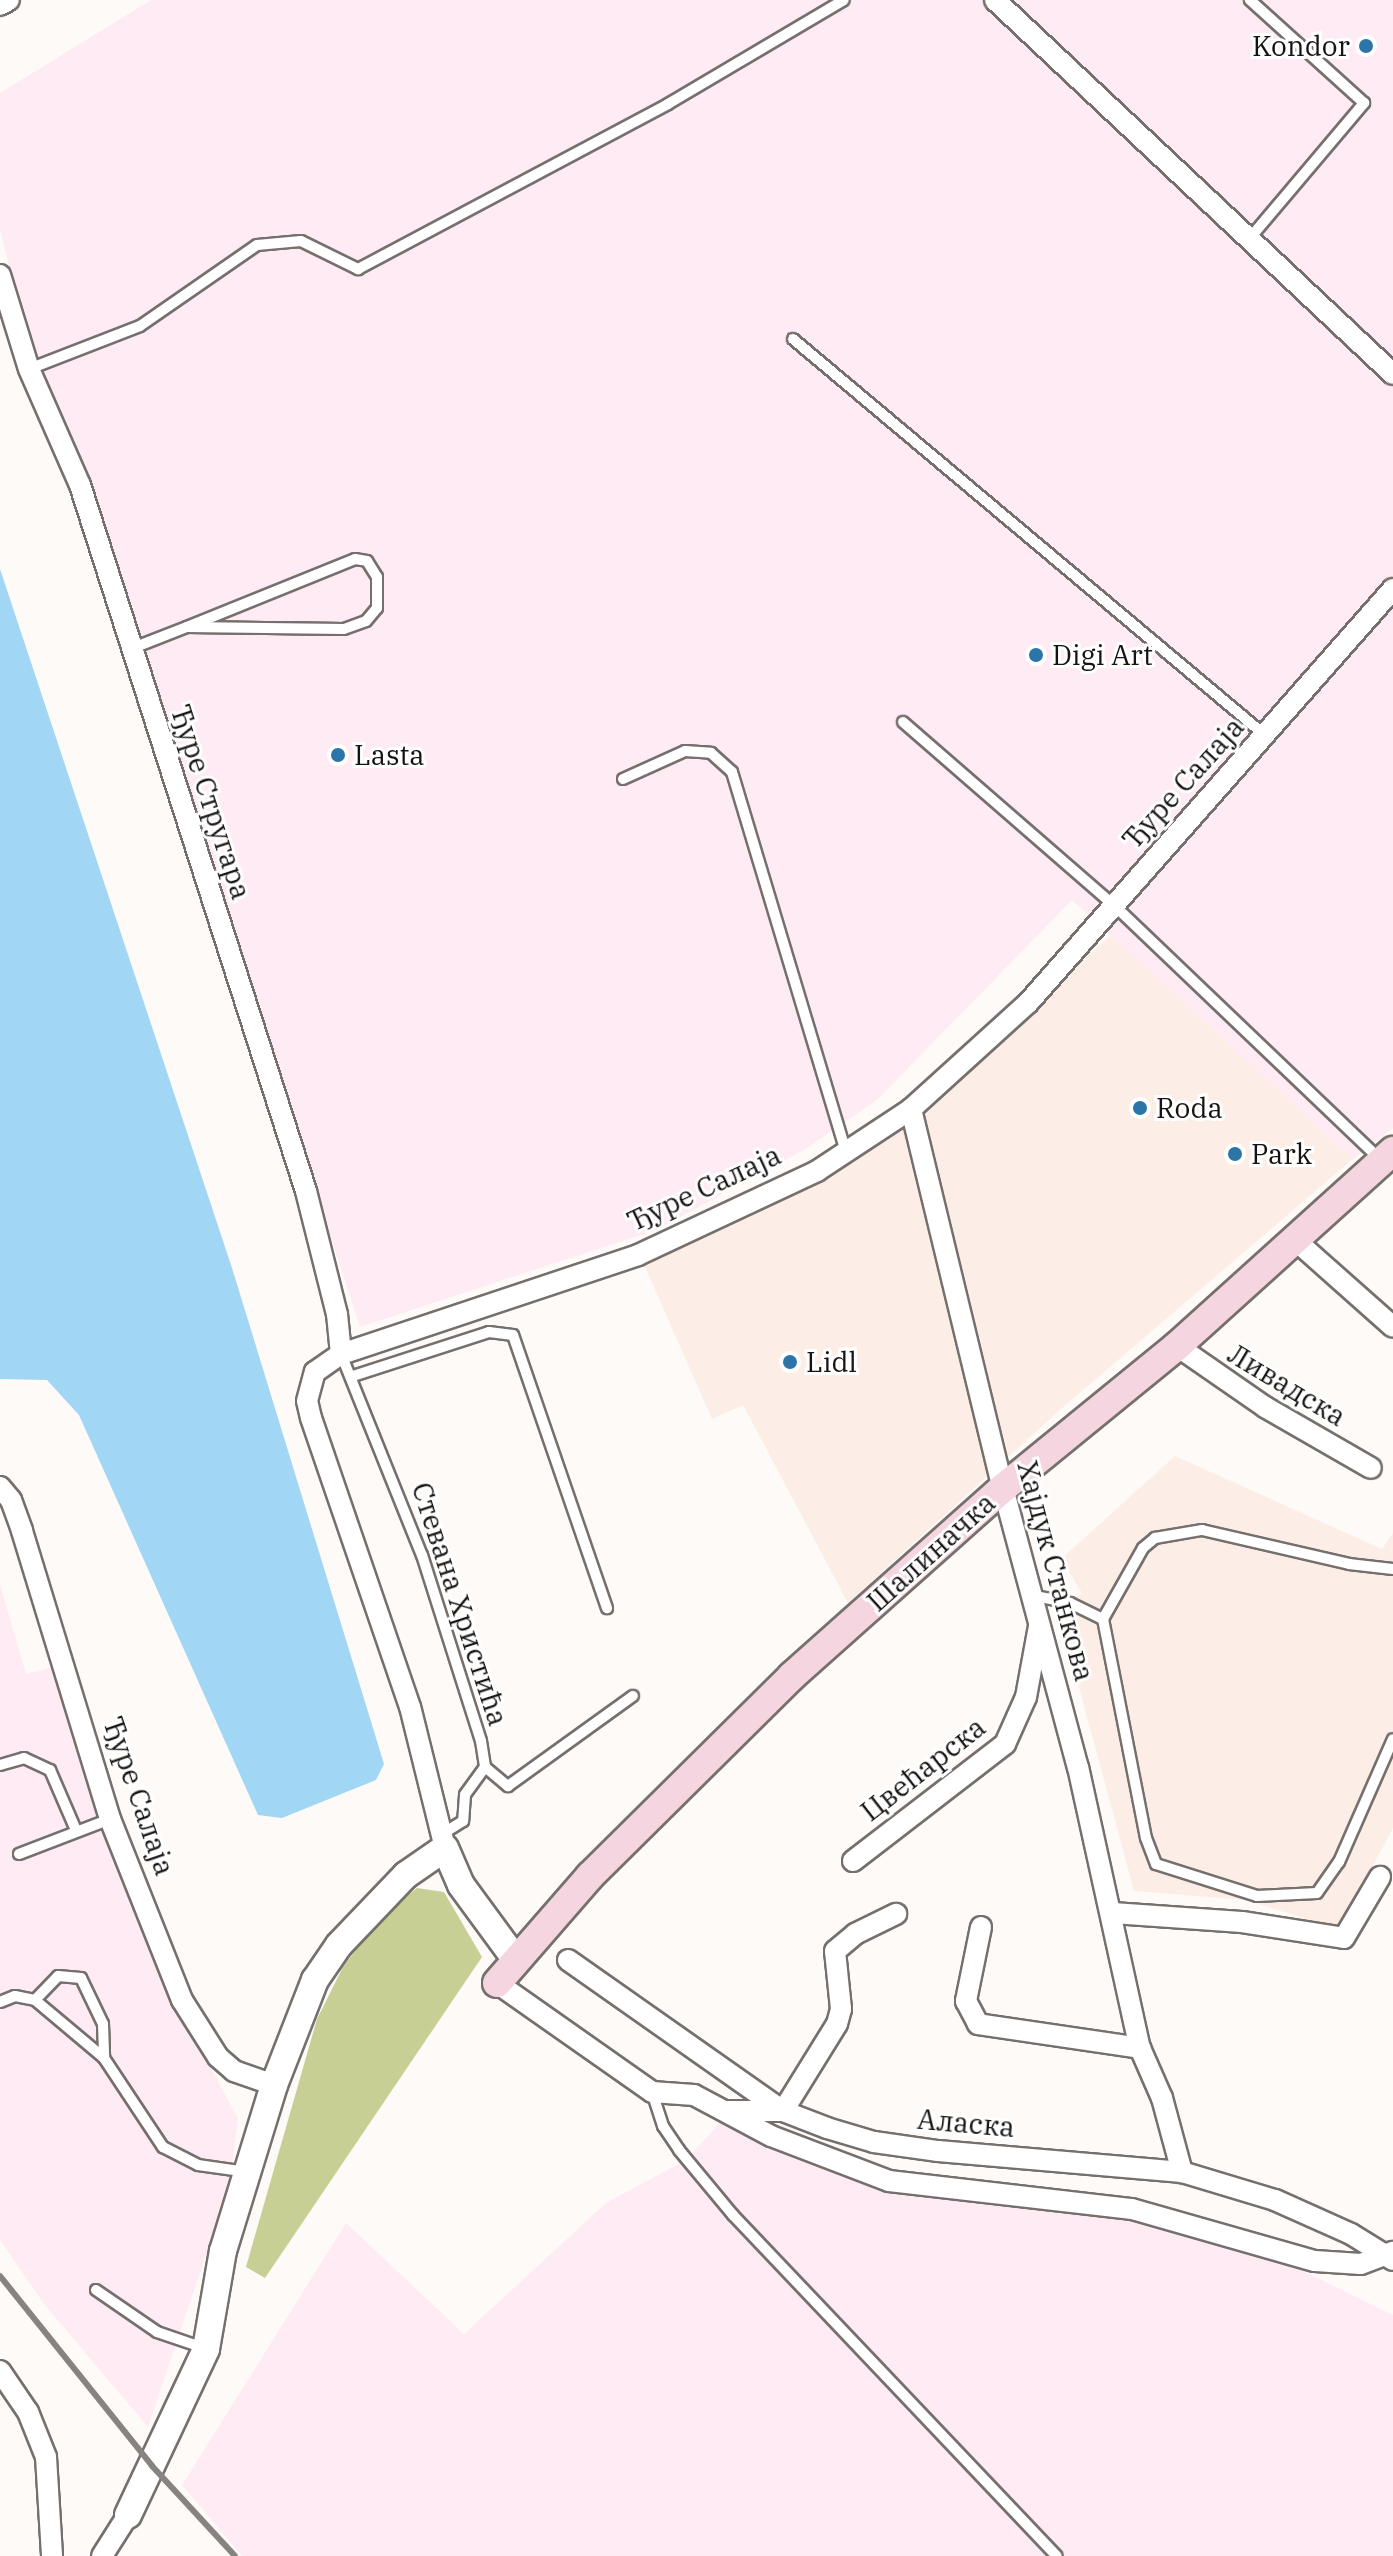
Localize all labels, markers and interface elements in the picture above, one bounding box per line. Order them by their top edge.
place label: Kondor [1252,29,1350,63]
marker: Kondor [1357,37,1375,55]
place label: Digi Art [1052,638,1153,672]
marker: Digi Art [1027,646,1045,664]
street label: Ђуре Стругара [164,700,258,904]
street label: Ђуре Салаја [1115,710,1251,856]
place label: Lasta [354,738,425,772]
marker: Lasta [329,746,347,764]
place label: Roda [1156,1091,1223,1125]
marker: Roda [1131,1099,1149,1117]
place label: Park [1251,1137,1312,1171]
street label: Ђуре Салаја [622,1138,786,1238]
marker: Park [1226,1145,1244,1163]
street label: Ливадска [1222,1337,1352,1433]
place label: Lidl [806,1345,857,1379]
marker: Lidl [781,1353,799,1371]
street label: Хајдук Станкова [1010,1457,1102,1685]
street label: Стевана Христића [405,1478,515,1730]
street label: Шалиначка [860,1486,1002,1618]
street label: Цвећарска [854,1710,992,1828]
street label: Ђуре Салаја [96,1712,182,1880]
street label: Аласка [916,2102,1016,2144]

